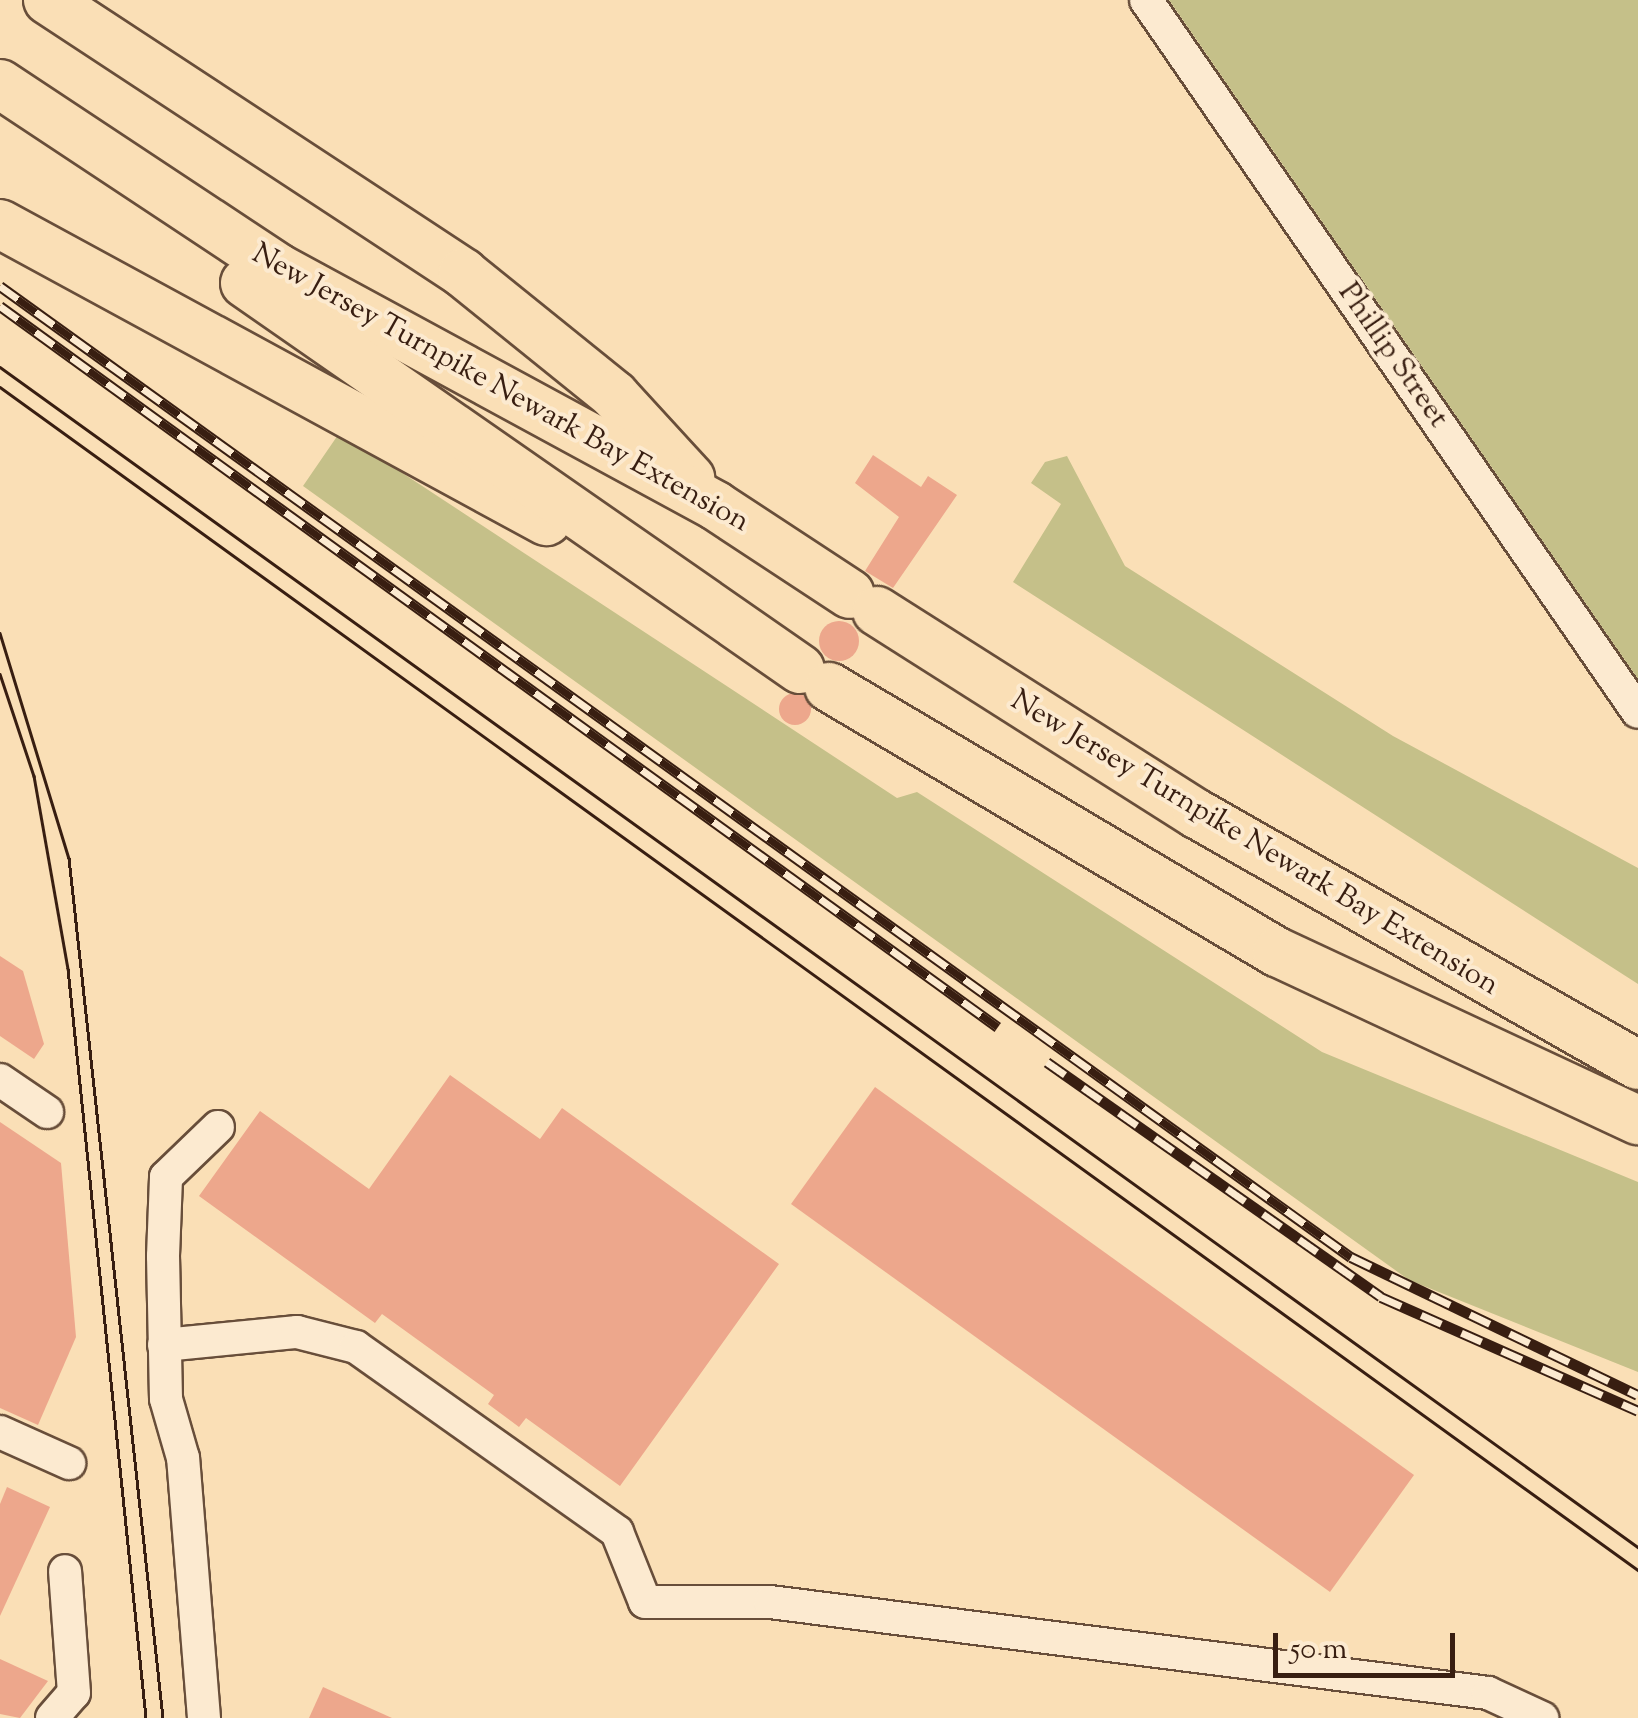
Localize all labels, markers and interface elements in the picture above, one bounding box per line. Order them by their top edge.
street label: New Jersey Turnpike Newark Bay Extension [245,237,755,541]
street label: Phillip Street [1329,277,1455,435]
street label: New Jersey Turnpike Newark Bay Extension [1003,684,1505,1004]
scale bar [1278,1613,1460,1675]
text: 50 m [1290,1629,1347,1672]

